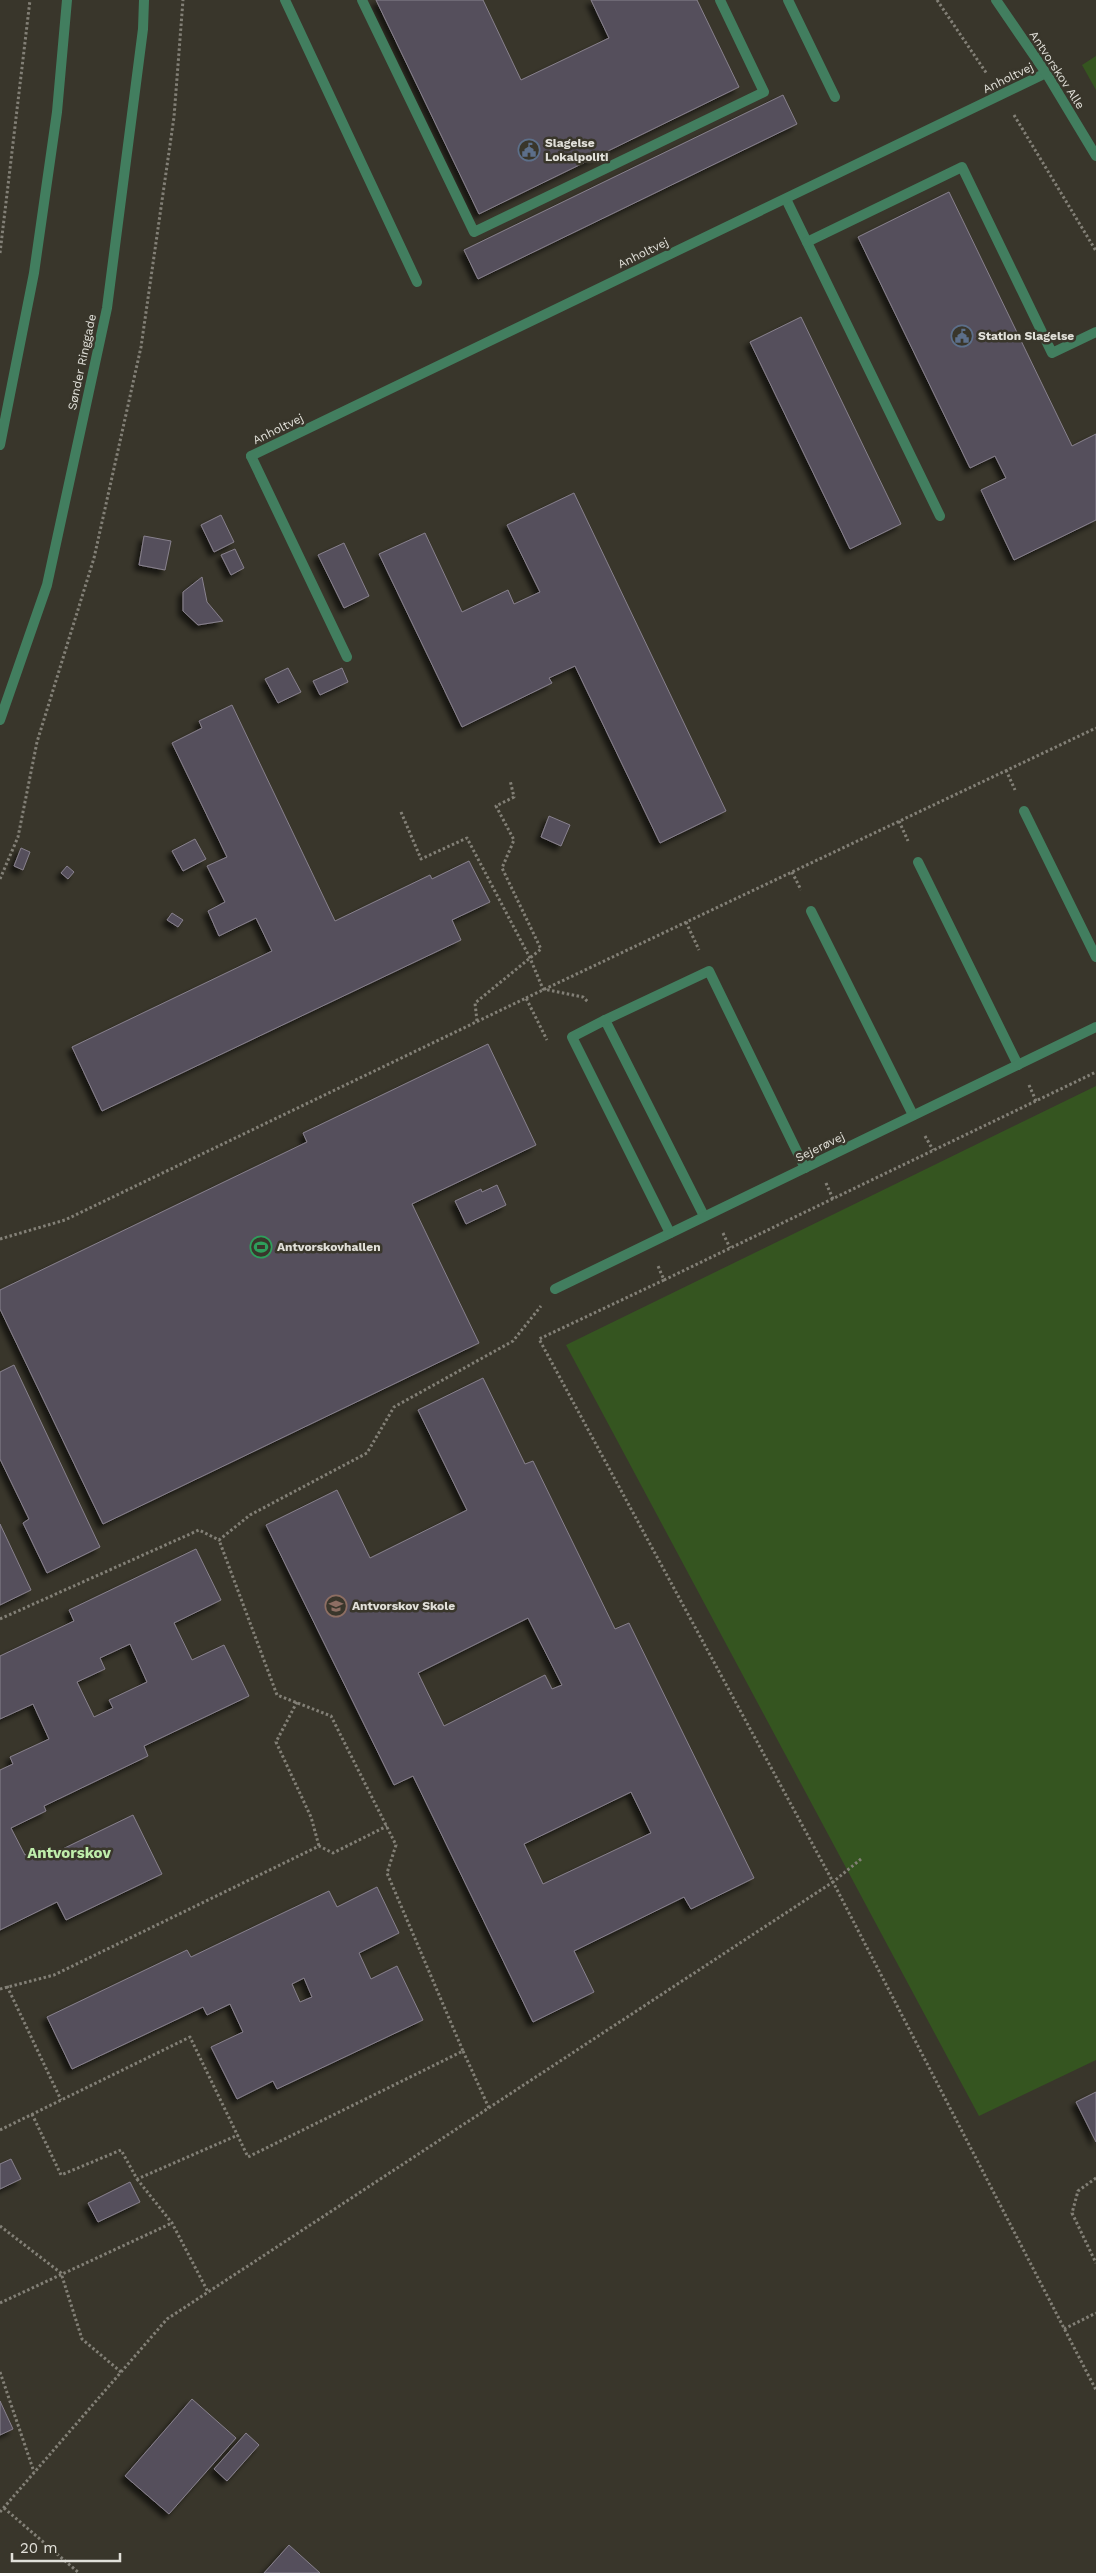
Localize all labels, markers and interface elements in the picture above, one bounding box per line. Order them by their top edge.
street label: Antvorskov Alle [1027,28,1087,112]
street label: Anholtvej [980,60,1036,96]
place label: Slagelse Lokalpoliti [545,136,609,164]
public building icon: Slagelse Lokalpoliti [517,138,541,162]
street label: Anholtvej [615,235,671,271]
street label: Sønder Ringgade [65,313,99,411]
public building icon: Station Slagelse [950,324,974,348]
place label: Station Slagelse [978,329,1074,343]
street label: Anholtvej [250,411,306,447]
street label: Sejerøvej [793,1129,847,1165]
sports icon: Antvorskovhallen [249,1235,273,1259]
place label: Antvorskovhallen [277,1240,381,1254]
school or university icon: Antvorskov Skole [324,1594,348,1618]
place label: Antvorskov Skole [352,1599,455,1613]
district label: Antvorskov [27,1844,111,1862]
scale bar [12,2530,120,2562]
text: 20 m [20,2539,58,2557]

